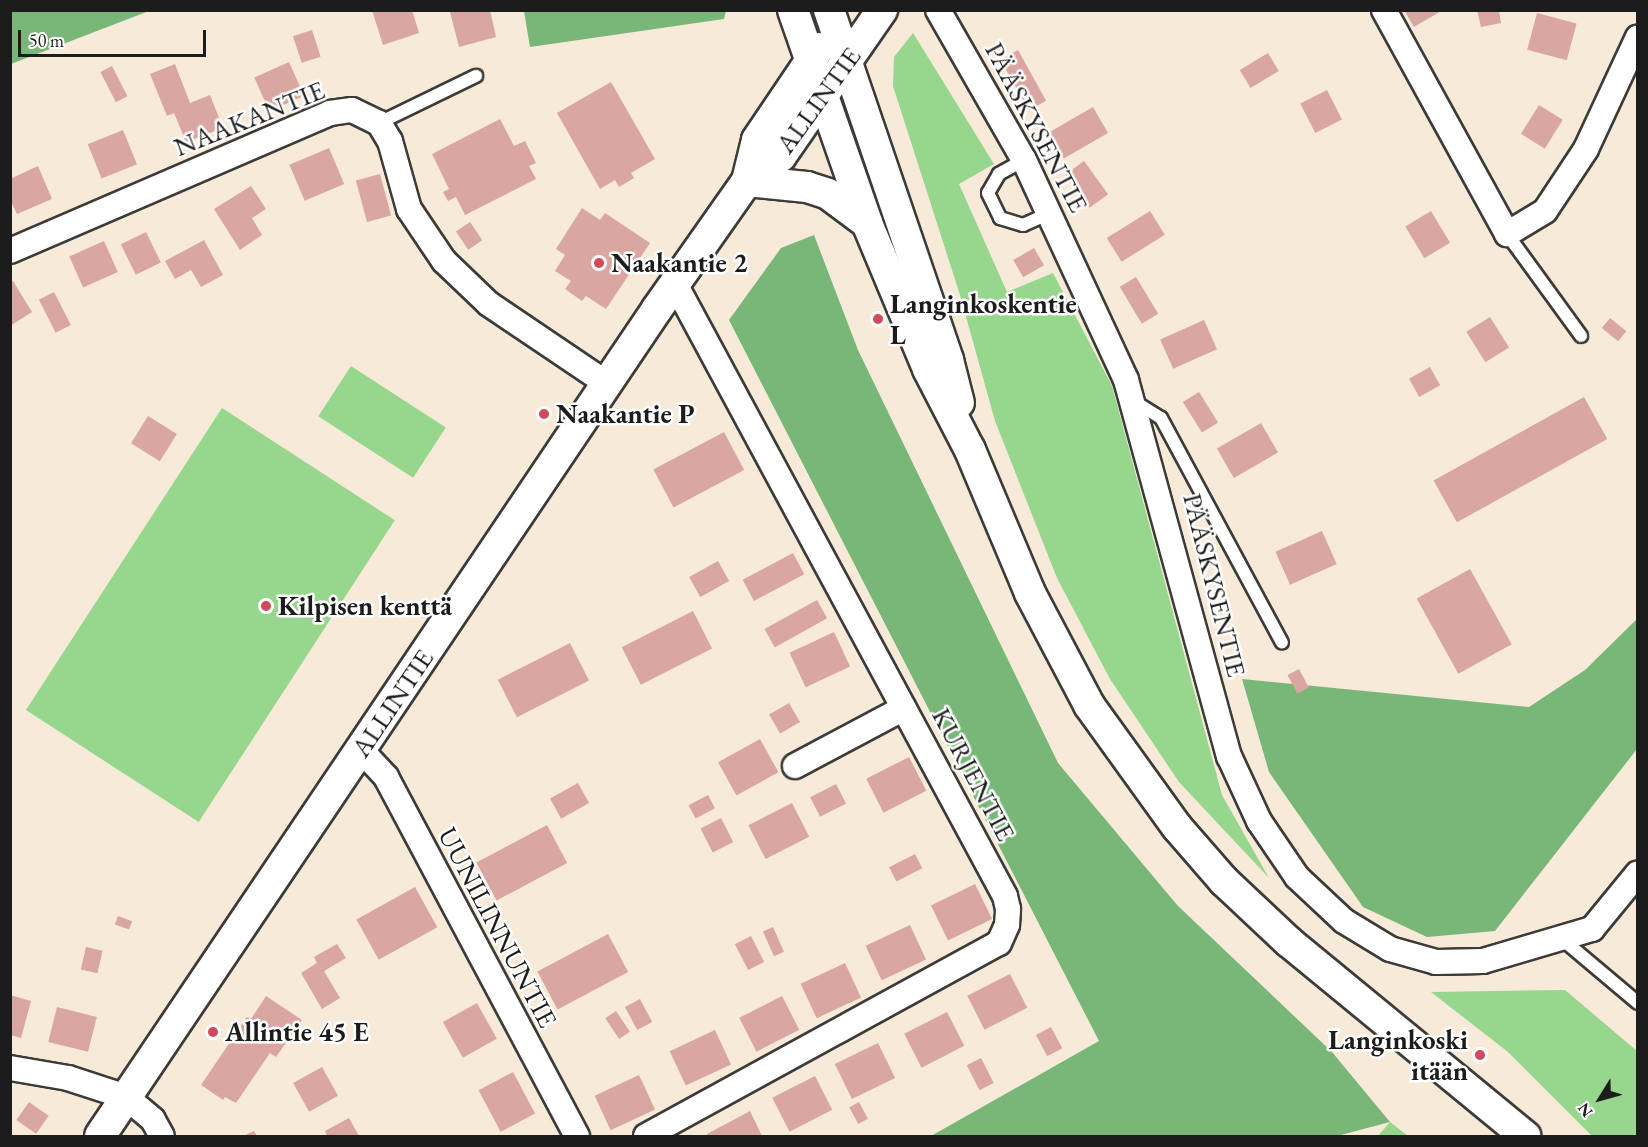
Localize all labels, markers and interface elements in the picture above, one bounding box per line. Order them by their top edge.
scale bar [21,18,208,56]
text: 50 m [29,29,64,52]
street label: PÄÄSKYSENTIE [979,36,1095,218]
street label: ALLINTIE [769,41,867,159]
street label: NAAKANTIE [169,73,329,163]
place label: Naakantie 2 [611,247,747,279]
marker: Naakantie 2 [592,256,606,270]
place label: Langinkoskentie L [890,287,1077,350]
marker: Langinkoskentie L [871,312,885,326]
place label: Naakantie P [556,398,695,430]
marker: Naakantie P [537,407,551,421]
street label: PÄÄSKYSENTIE [1177,490,1253,680]
place label: Kilpisen kenttä [278,590,452,622]
marker: Kilpisen kenttä [259,599,273,613]
street label: ALLINTIE [344,643,440,763]
street label: KURJENTIE [925,702,1023,846]
street label: UUNILINNUNTIE [432,821,564,1033]
place label: Allintie 45 E [225,1016,369,1048]
place label: Langinkoski itään [1328,1023,1468,1086]
marker: Allintie 45 E [206,1025,220,1039]
marker: Langinkoski itään [1473,1048,1487,1062]
north arrow [1570,1069,1630,1129]
text: N [1573,1099,1598,1122]

